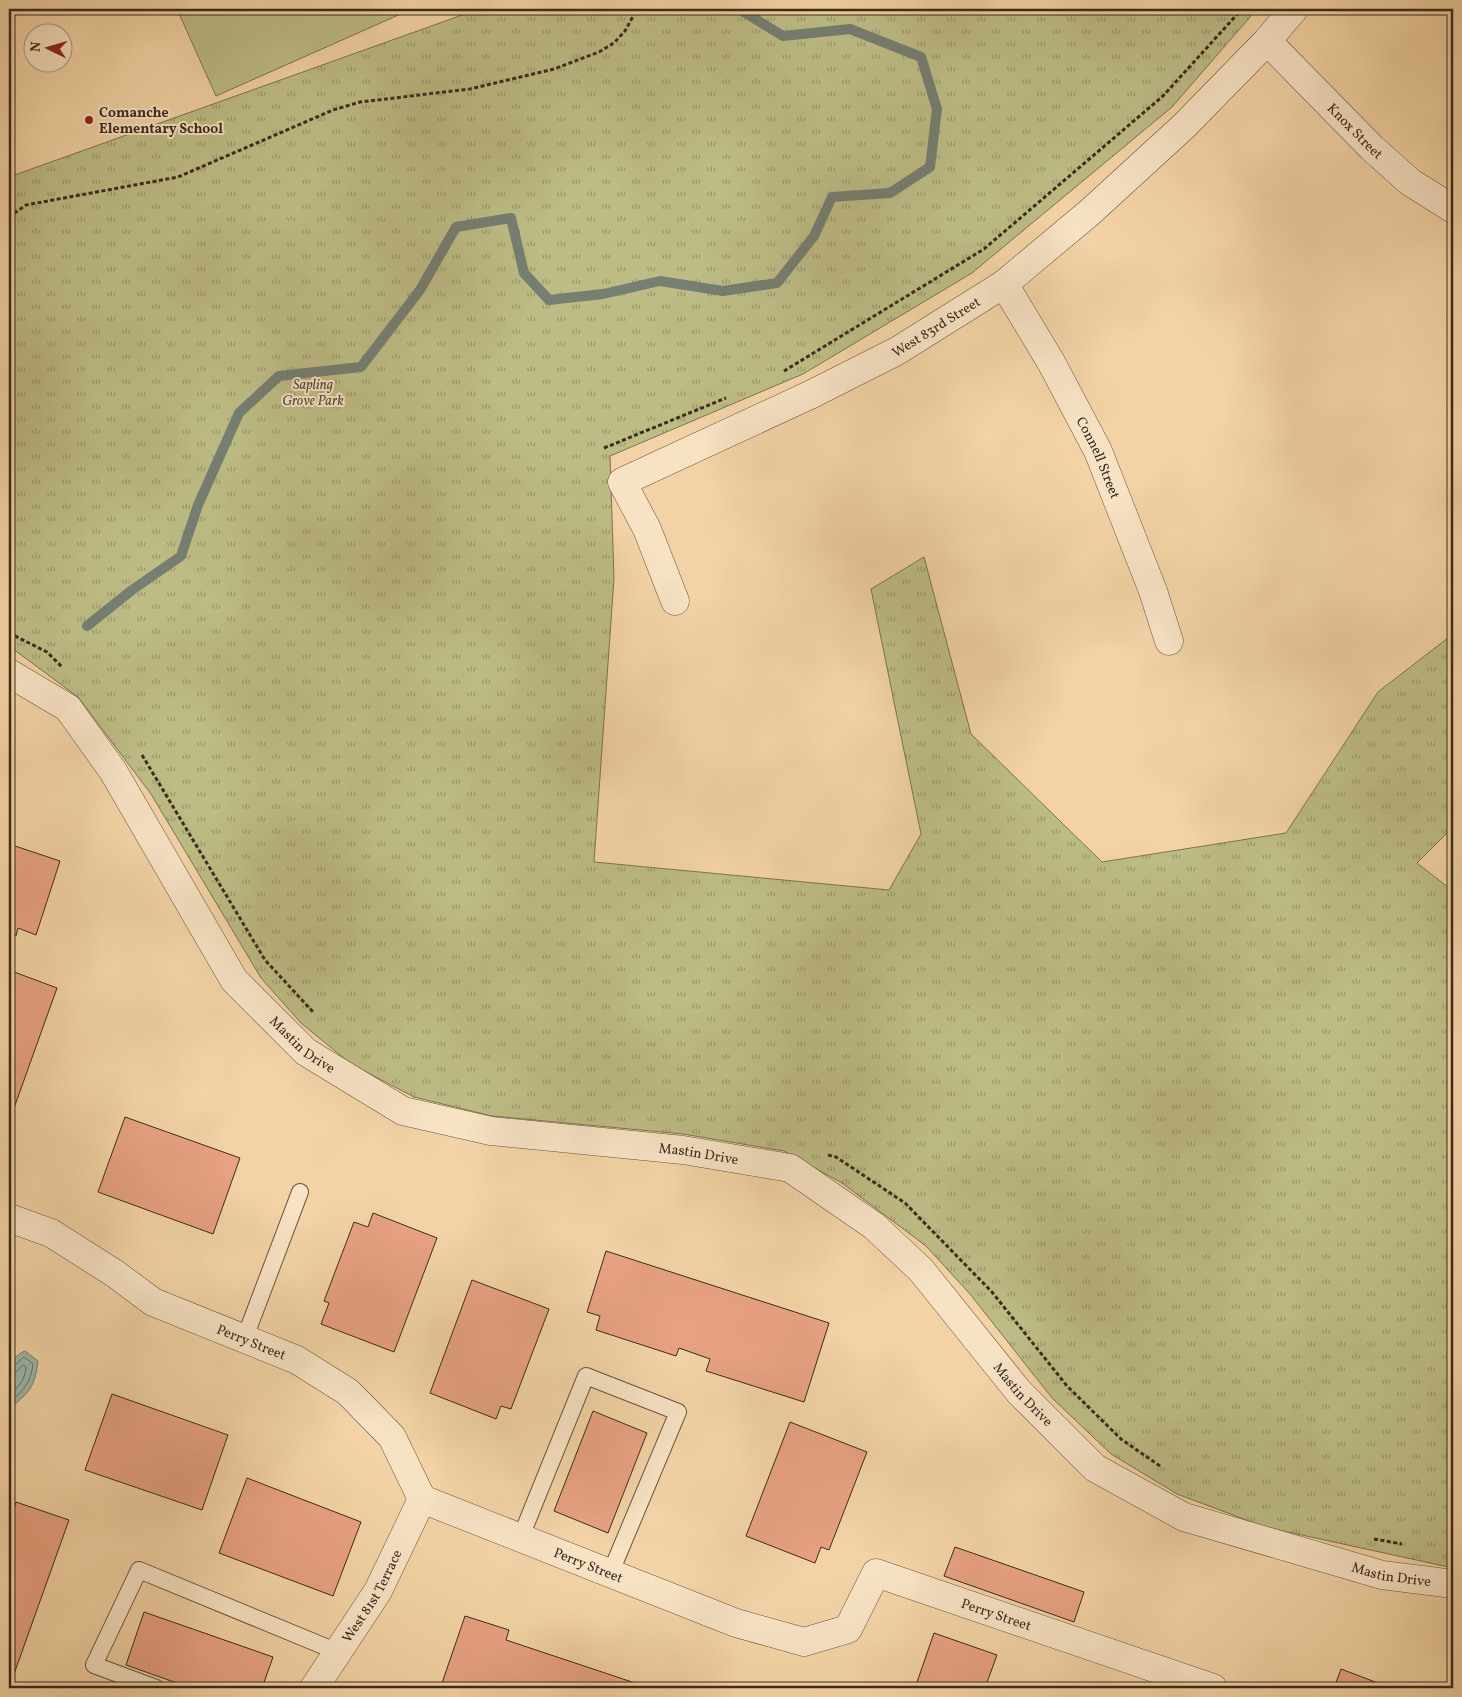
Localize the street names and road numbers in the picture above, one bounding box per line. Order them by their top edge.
street label: Knox Street [1322,100,1386,164]
street label: West 83rd Street [889,293,985,363]
street label: Connell Street [1071,414,1124,502]
street label: Mastin Drive [265,1013,339,1079]
street label: Mastin Drive [658,1140,740,1170]
street label: Perry Street [214,1321,288,1366]
street label: Mastin Drive [988,1359,1057,1432]
street label: Perry Street [550,1544,625,1588]
street label: West 81st Terrace [339,1547,408,1647]
street label: Mastin Drive [1349,1559,1432,1592]
street label: Perry Street [958,1595,1034,1636]

